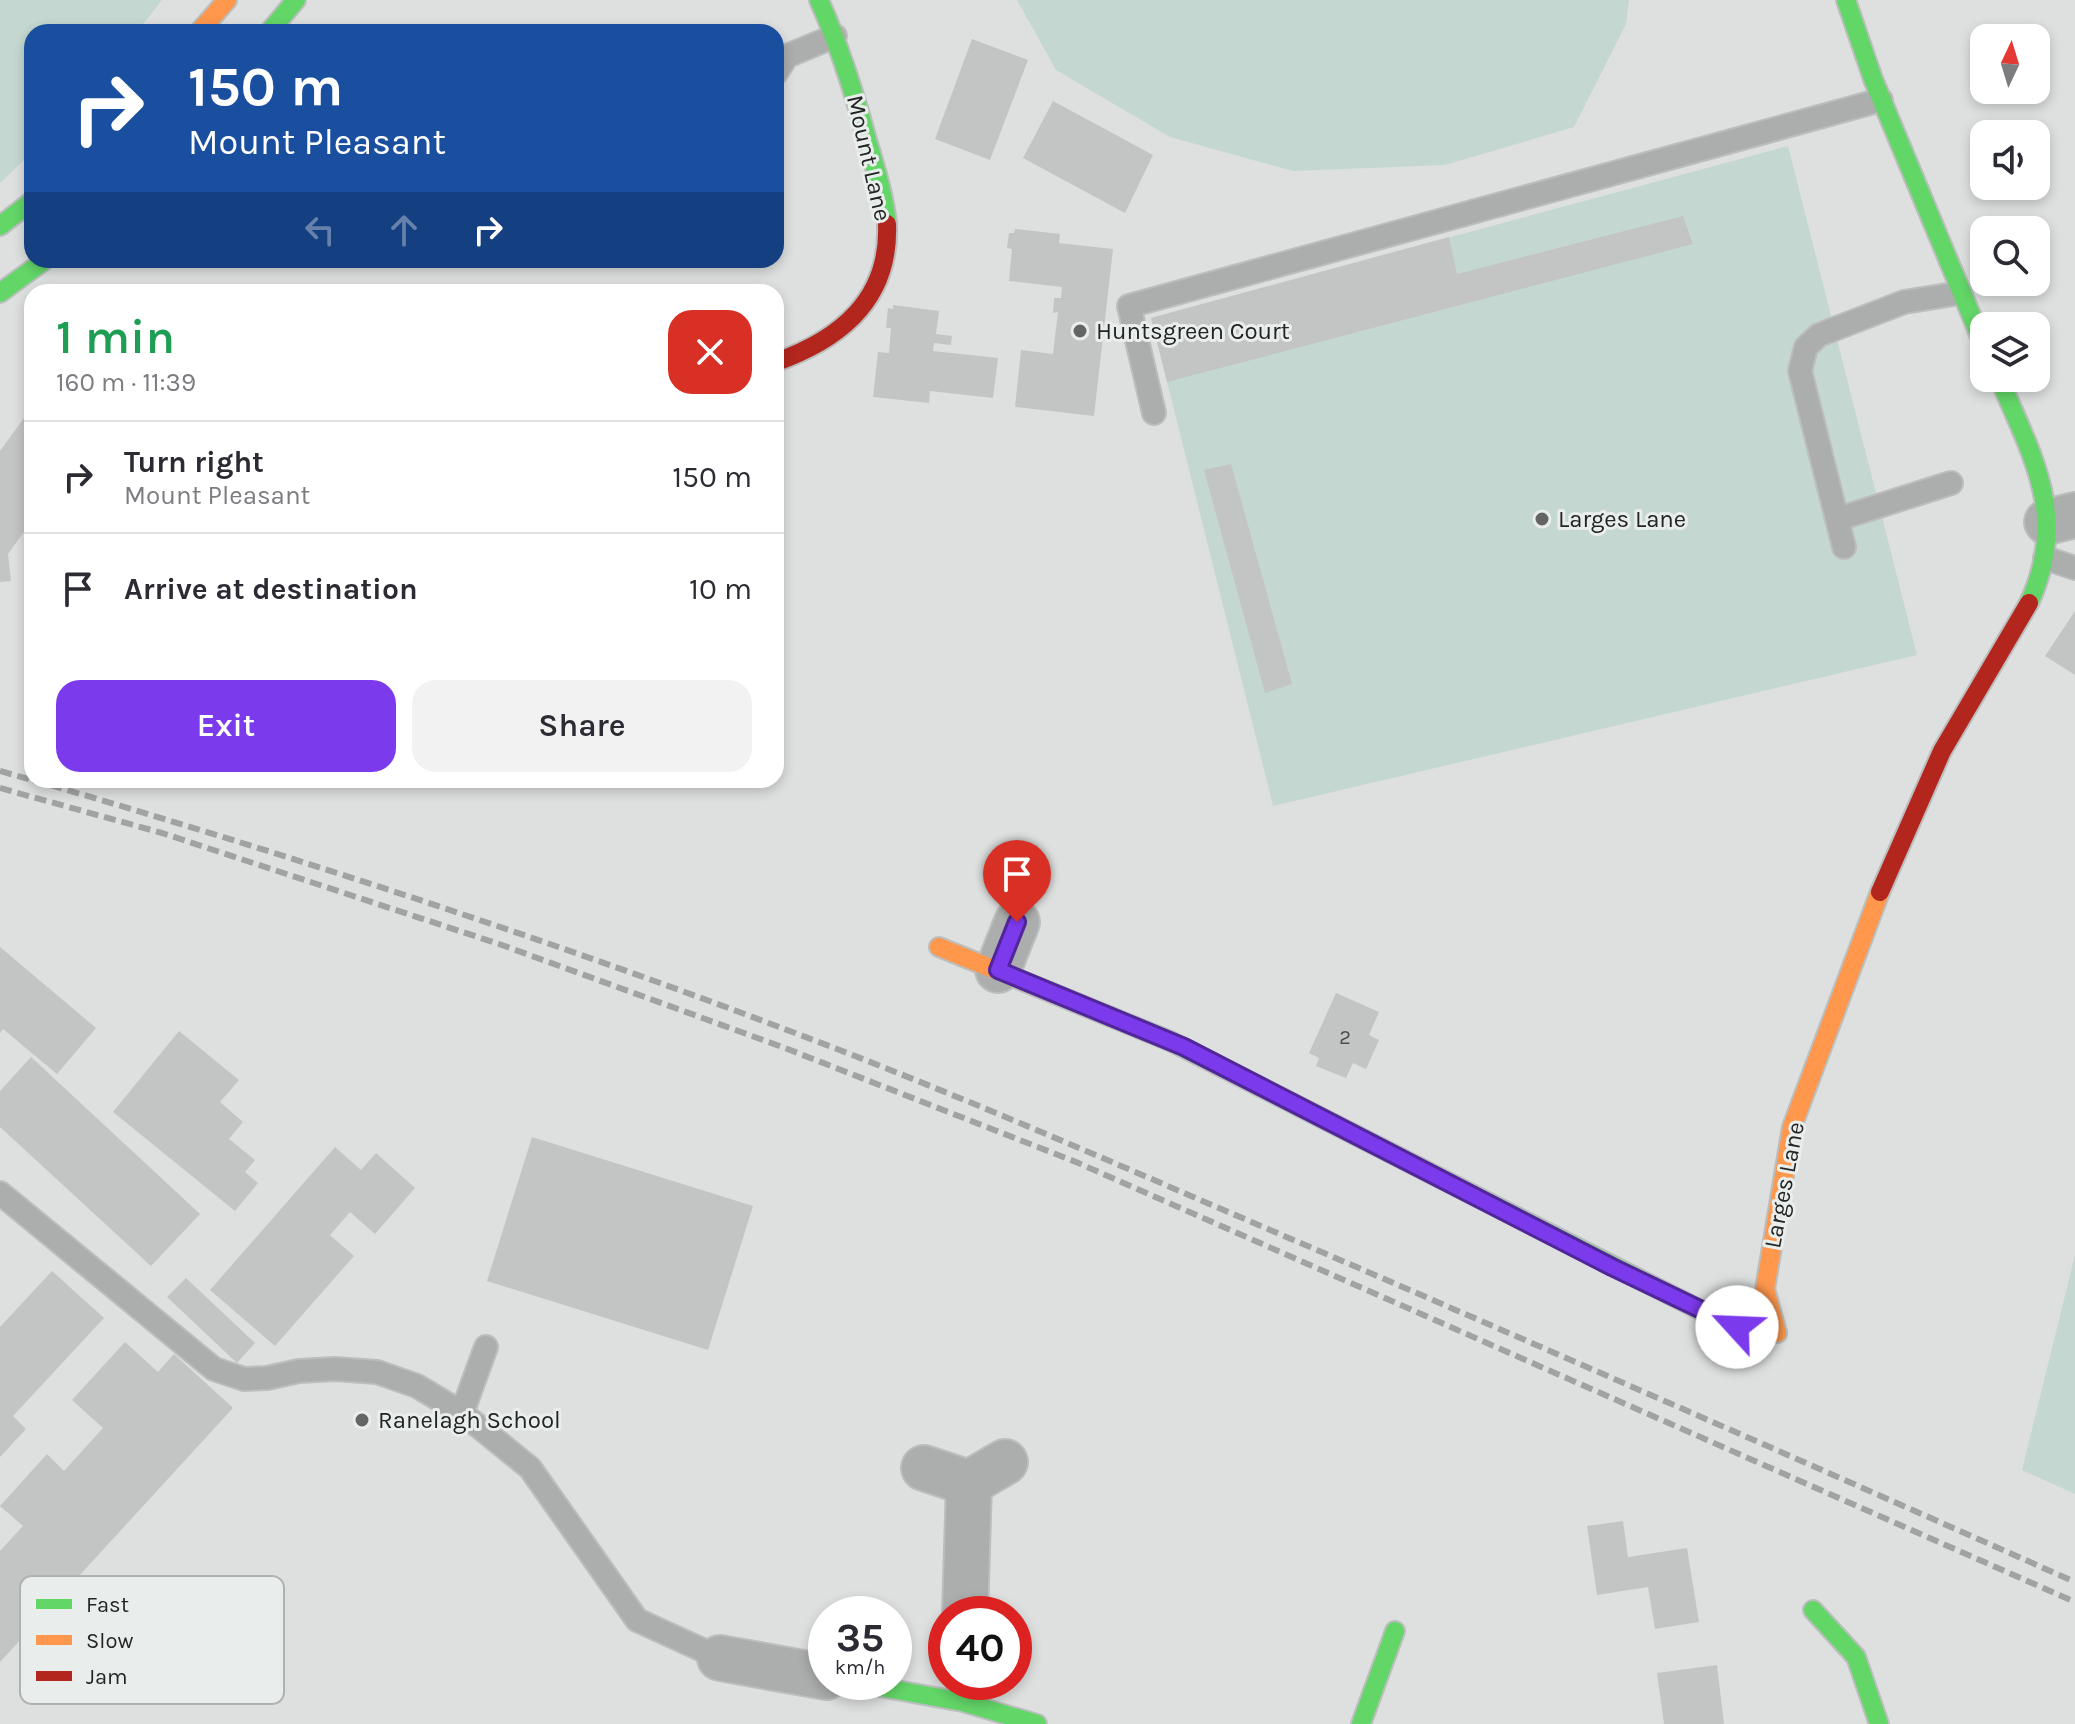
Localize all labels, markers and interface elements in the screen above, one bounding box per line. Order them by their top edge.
north arrow [1970,24,2050,104]
map controls [1970,24,2050,392]
text: 150 m [188,54,343,119]
icon: right [56,56,160,160]
street label: Mount Lane [841,92,897,224]
button: sound [1970,120,2050,200]
text: Mount Pleasant [188,121,446,163]
icon: left [298,208,342,252]
icon: ahead [382,208,426,252]
icon: right [466,208,510,252]
button: search [1970,216,2050,296]
text: 1 min [56,309,175,365]
button: close [668,310,752,394]
button: layers [1970,312,2050,392]
place label: Huntsgreen Court [1096,317,1290,345]
marker: Huntsgreen Court [1071,322,1089,340]
text: 160 m · 11:39 [56,367,196,398]
text: Turn right [124,444,264,480]
icon: right [56,455,100,499]
text: 150 m [672,459,752,495]
text: Mount Pleasant [124,480,310,511]
place label: Larges Lane [1558,505,1686,533]
marker: Larges Lane [1533,510,1551,528]
icon: arrive [56,567,100,611]
text: Arrive at destination [124,571,418,607]
text: 10 m [689,571,752,607]
button: Exit [56,680,396,772]
button: Share [412,680,752,772]
pin [983,840,1051,922]
icon: arrive [995,852,1039,896]
house number: 2 [1339,1026,1351,1049]
street label: Larges Lane [1758,1119,1810,1251]
position arrow [1695,1285,1779,1369]
place label: Ranelagh School [378,1406,561,1434]
marker: Ranelagh School [353,1411,371,1429]
legend [20,1576,284,1704]
text: Fast [86,1592,129,1618]
speed limit sign: 40 [928,1596,1032,1700]
text: 35 [836,1614,884,1661]
text: Slow [86,1628,133,1654]
text: km/h [835,1656,885,1679]
text: Jam [86,1664,128,1690]

